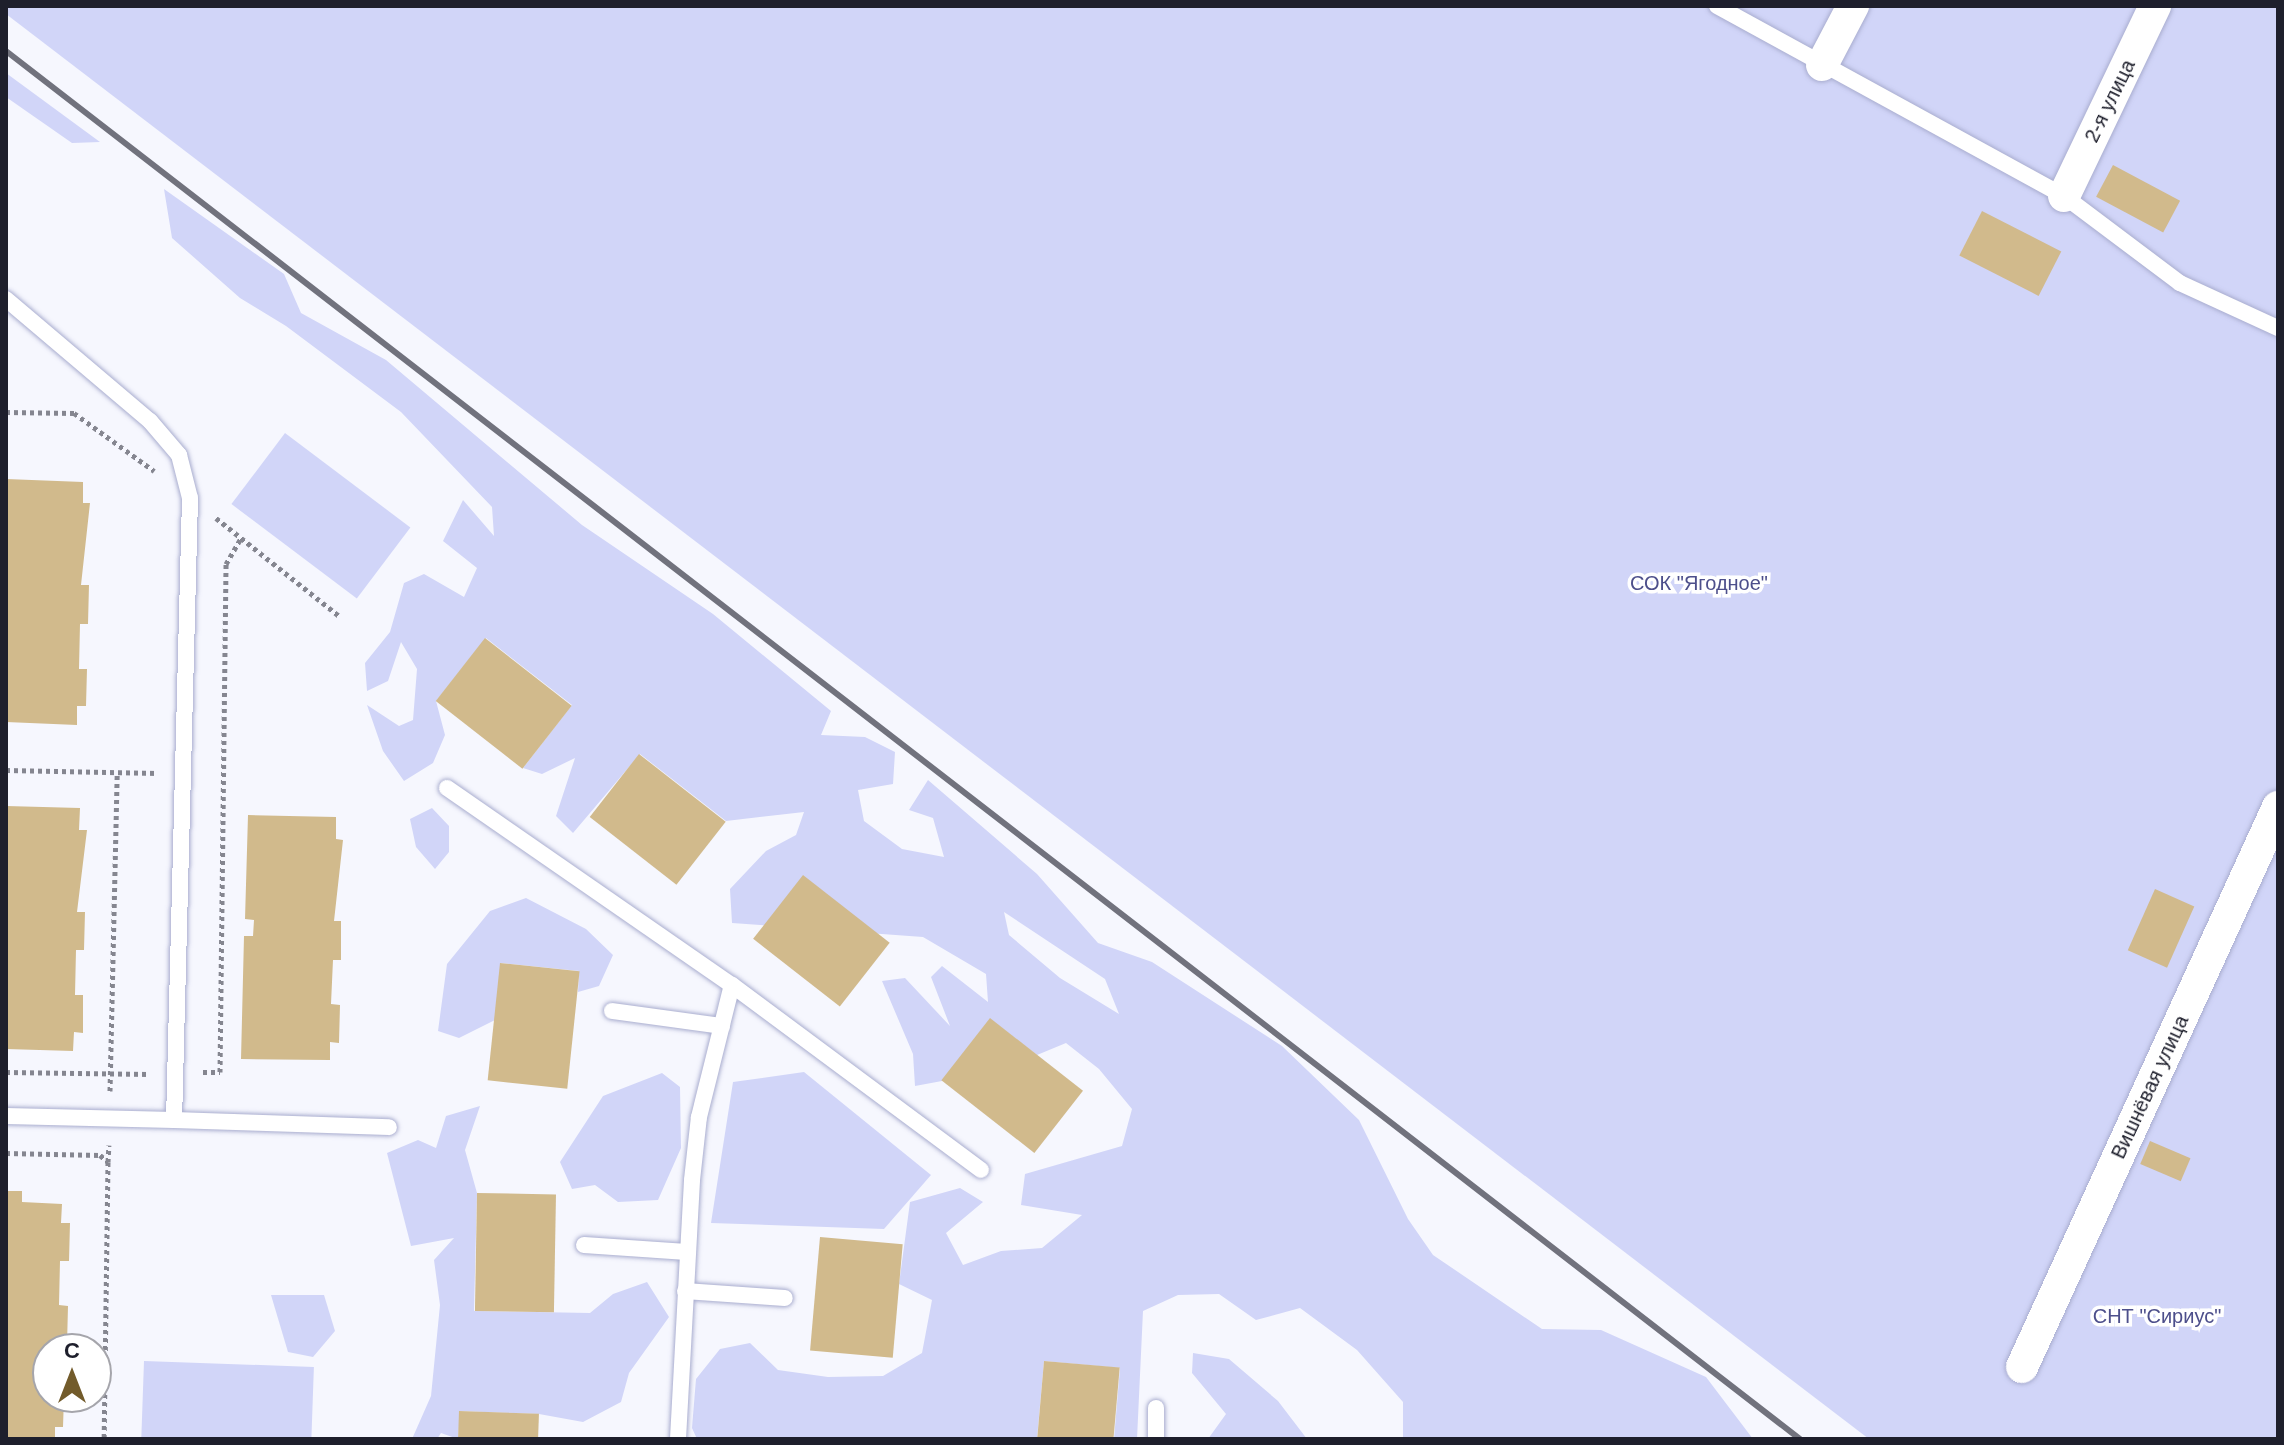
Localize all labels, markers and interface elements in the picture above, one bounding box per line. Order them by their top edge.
street label: 2-я улица [2080,56,2140,146]
park label: СОК "Ягодное" [1630,571,1768,595]
street label: Вишнёвая улица [2106,1011,2194,1163]
park label: СНТ "Сириус" [2093,1304,2221,1328]
north arrow [32,1333,112,1413]
text: С [64,1338,80,1363]

